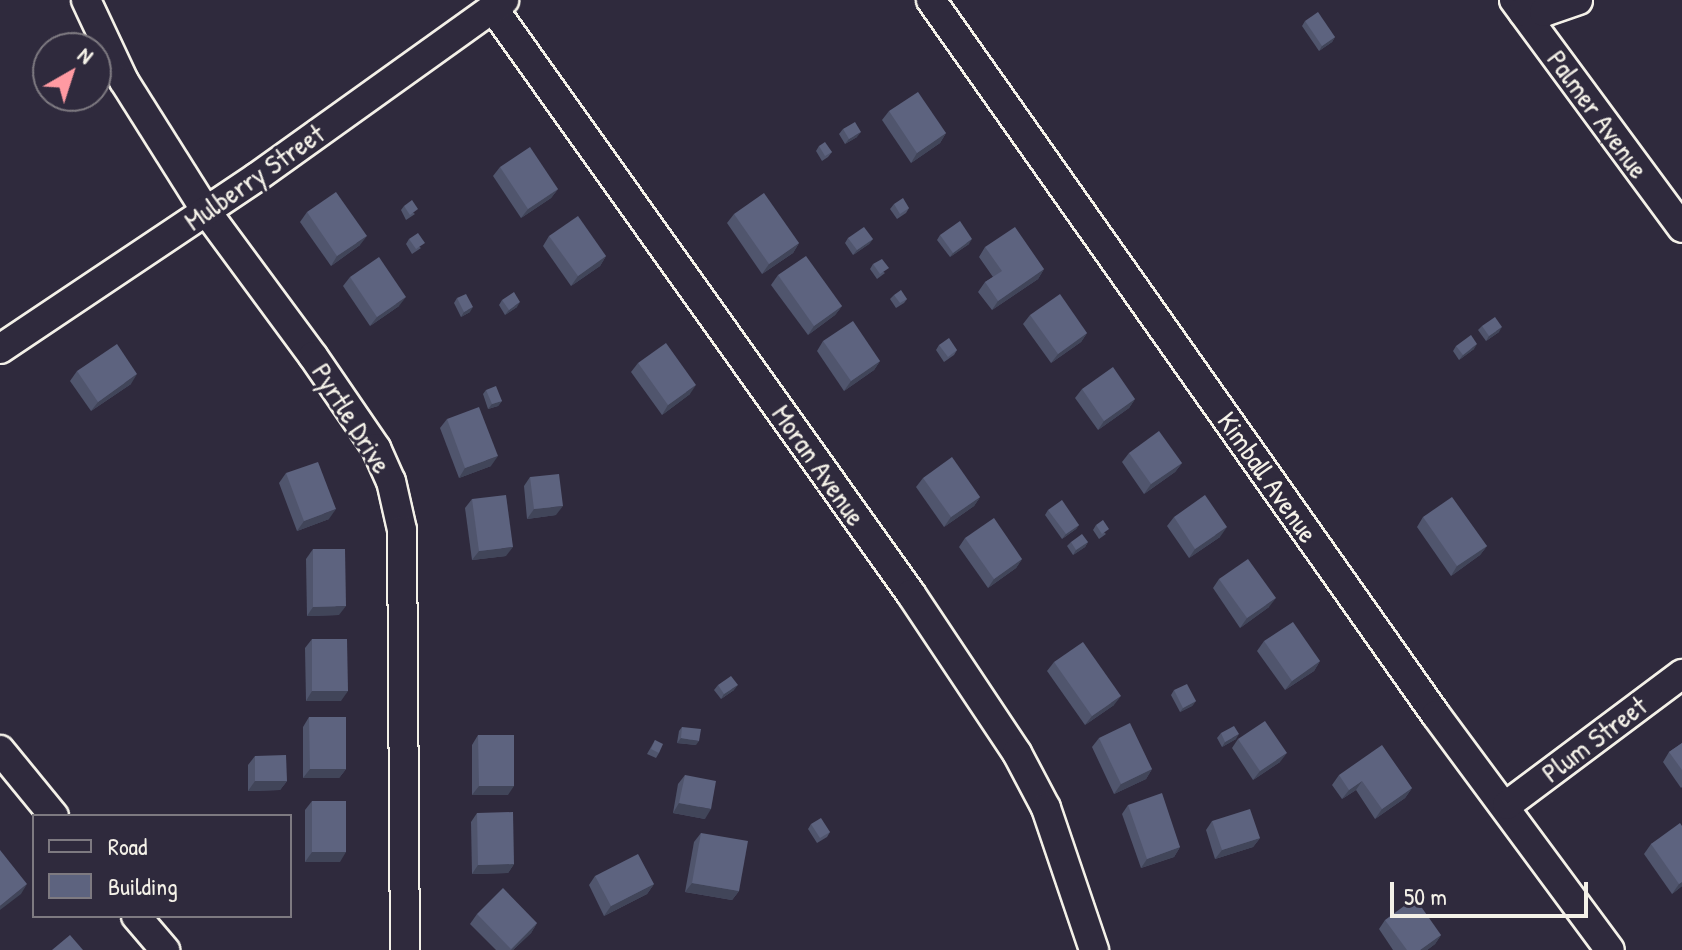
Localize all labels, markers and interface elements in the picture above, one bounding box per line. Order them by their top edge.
north arrow [32,32,112,112]
text: N [72,40,100,70]
street label: Palmer Avenue [1540,43,1656,185]
street label: Mulberry Street [178,116,330,238]
street label: Pyrtle Drive [305,357,399,479]
street label: Moran Avenue [765,398,873,532]
street label: Kimball Avenue [1211,405,1325,549]
street label: Plum Street [1535,689,1653,789]
legend [32,814,292,918]
text: Road [108,830,147,862]
scale bar [1394,866,1592,916]
text: Building [108,870,178,902]
text: 50 m [1404,880,1447,912]

